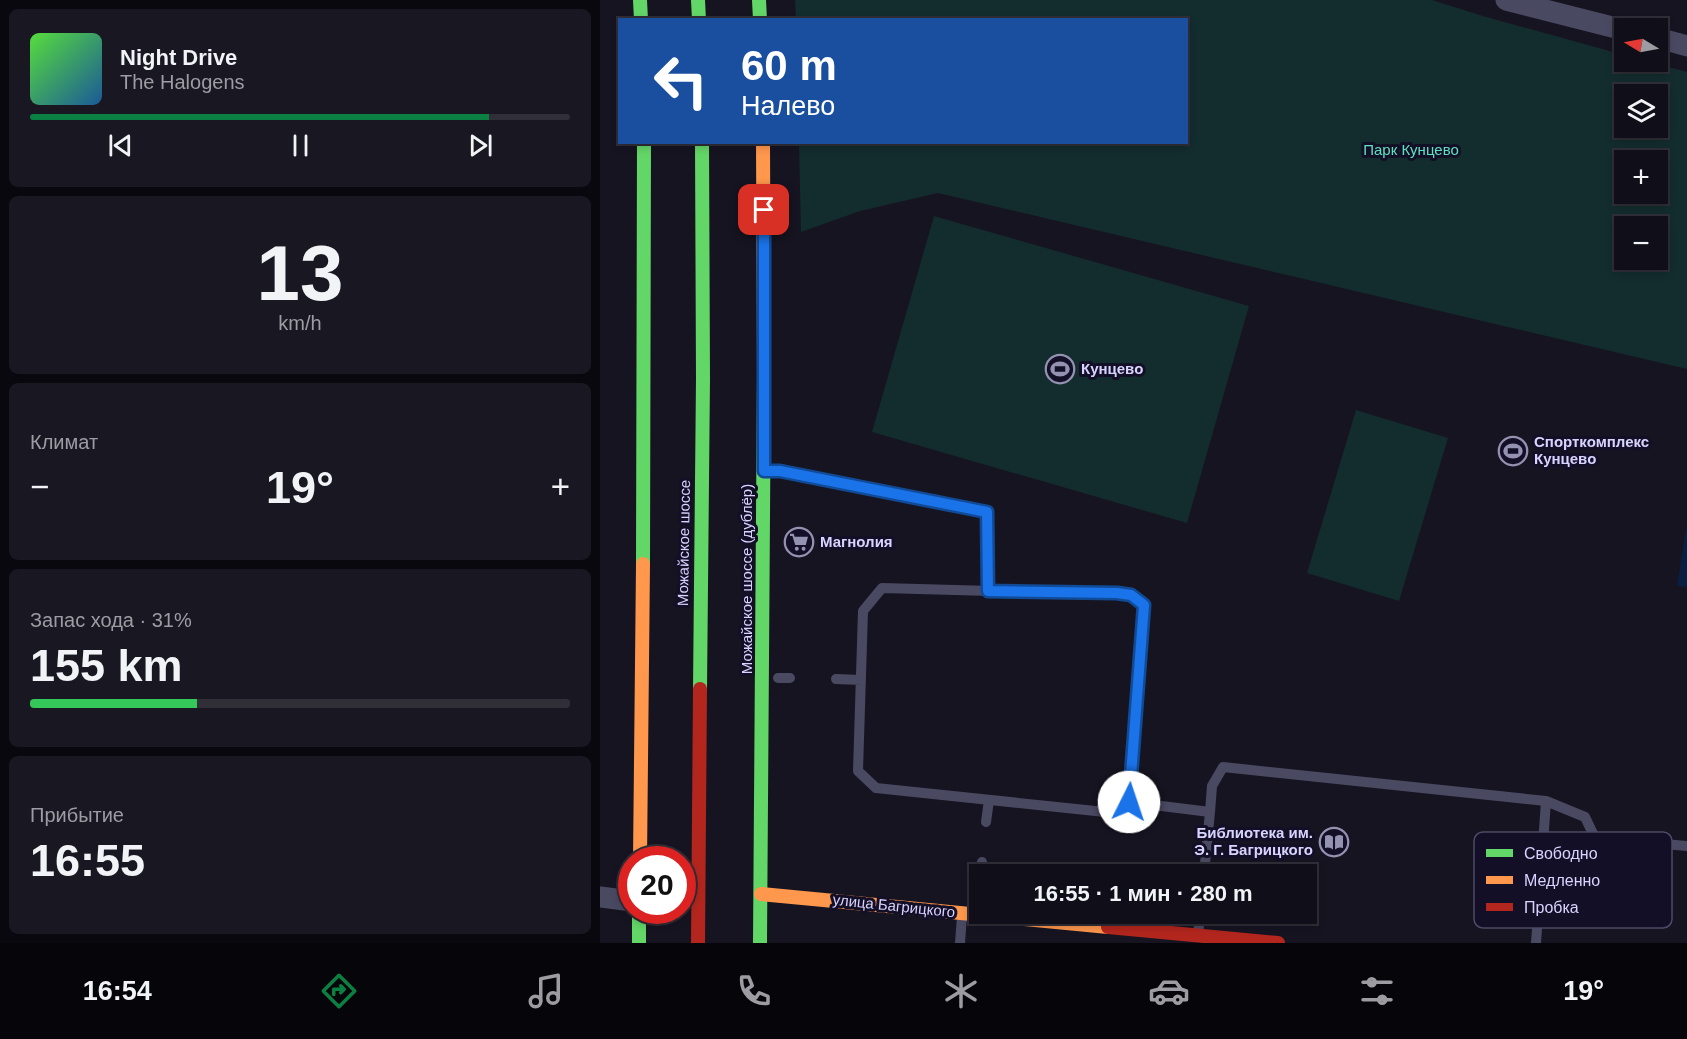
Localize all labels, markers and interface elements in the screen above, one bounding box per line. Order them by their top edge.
north arrow [1614,18,1668,72]
map controls [1614,18,1668,270]
icon: left [642,42,720,120]
text: 60 m [741,42,837,89]
text: Night Drive [120,45,237,70]
text: The Halogens [120,71,245,93]
button: layers [1614,84,1668,138]
text: Налево [741,91,835,121]
icon: previous [104,129,137,162]
icon: pause [284,129,317,162]
icon: next [464,129,497,162]
park label: Парк Кунцево [1363,141,1459,158]
button: + [1614,150,1668,204]
pin [738,184,789,235]
icon: arrive [747,193,780,226]
button: − [1614,216,1668,270]
text: 13 [257,229,343,317]
text: km/h [278,312,322,334]
sports icon: Кунцево [1044,353,1076,385]
place label: Кунцево [1081,360,1143,377]
text: Климат [30,431,98,453]
place label: Спорткомплекс Кунцево [1534,433,1649,467]
sports icon: Спорткомплекс Кунцево [1497,435,1529,467]
text: 19° [266,462,334,513]
text: − [30,468,49,505]
text: + [551,468,570,505]
street label: Можайское шоссе [674,480,693,606]
street label: Можайское шоссе (дублёр) [738,484,755,674]
supermarket icon: Магнолия [783,526,815,558]
place label: Магнолия [820,533,893,550]
text: Запас хода · 31% [30,609,192,631]
text: 155 km [30,640,183,691]
position arrow [1097,770,1161,834]
text: Прибытие [30,804,124,826]
place label: Библиотека им. Э. Г. Багрицкого [1194,824,1313,858]
library icon: Библиотека им. Э. Г. Багрицкого [1318,826,1350,858]
legend [1474,832,1672,928]
text: 16:55 [30,835,145,886]
text: Свободно [1524,845,1598,862]
speed limit sign: 20 [618,846,696,924]
text: Медленно [1524,872,1600,889]
text: 16:55 · 1 мин · 280 m [1033,881,1253,906]
street label: улица Багрицкого [832,891,956,920]
text: Пробка [1524,899,1579,916]
icon: directions [318,970,360,1012]
icon: music [525,970,567,1012]
icon: phone [733,970,775,1012]
icon: climate [940,970,982,1012]
icon: car [1148,970,1190,1012]
icon: filters [1356,970,1398,1012]
text: 16:54 [83,976,152,1006]
text: 19° [1563,976,1604,1006]

